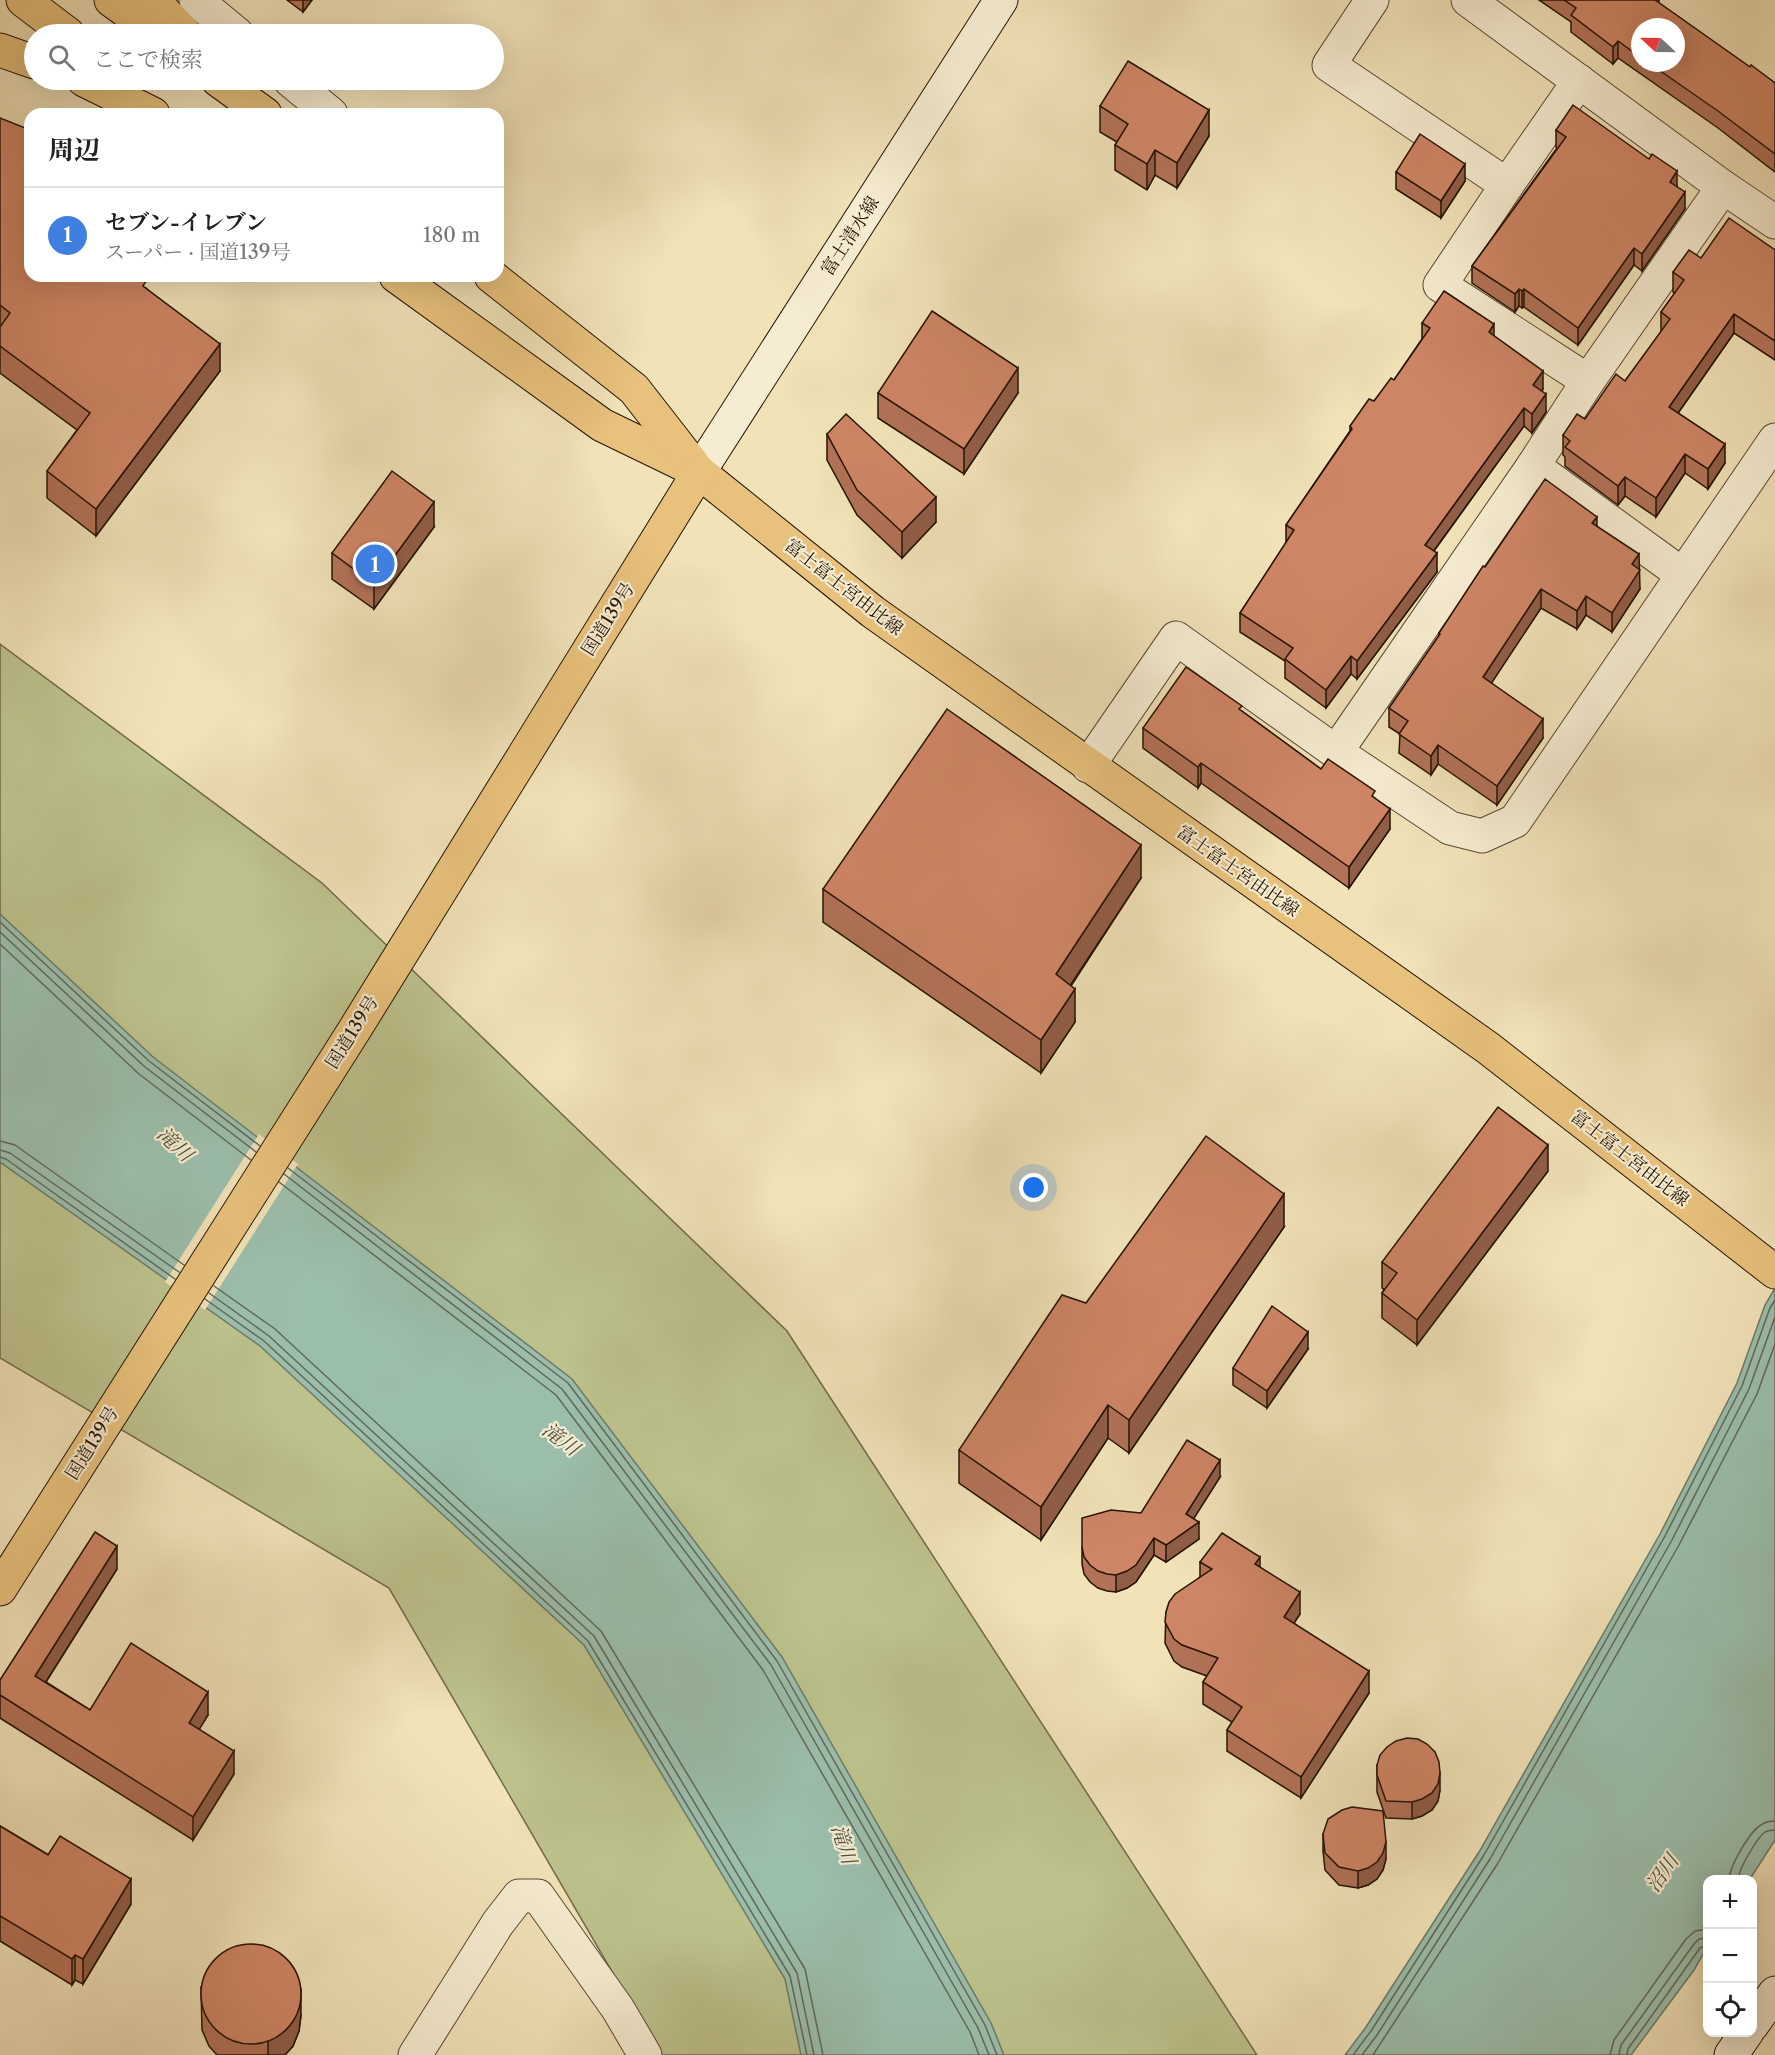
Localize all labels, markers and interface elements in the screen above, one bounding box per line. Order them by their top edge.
north arrow [1631,18,1685,72]
search box [24,24,504,90]
icon: search [45,41,78,74]
text: ここで検索 [93,46,203,73]
text: 周辺 [48,134,100,166]
street label: 富士清水線 [816,192,884,280]
text: セブン-イレブン [105,209,267,236]
text: 1 [63,223,72,247]
text: 180 m [423,223,480,247]
text: スーパー · 国道139号 [105,240,290,264]
street label: 富士富士宮由比線 [780,534,908,640]
pin: 1 [356,542,394,586]
street label: 国道139号 [577,578,639,660]
street label: 富士富士宮由比線 [1173,821,1303,921]
street label: 国道139号 [321,991,383,1073]
street label: 富士富士宮由比線 [1566,1105,1694,1211]
water label: 滝川 [152,1122,199,1168]
your location [1019,1173,1048,1202]
street label: 国道139号 [61,1402,123,1484]
water label: 滝川 [538,1417,586,1462]
water label: 滝川 [826,1821,862,1869]
water label: 沼川 [1641,1848,1684,1896]
map controls [1703,1875,1757,2037]
button: + [1703,1875,1757,1929]
button: − [1703,1929,1757,1983]
button: locate [1703,1983,1757,2037]

